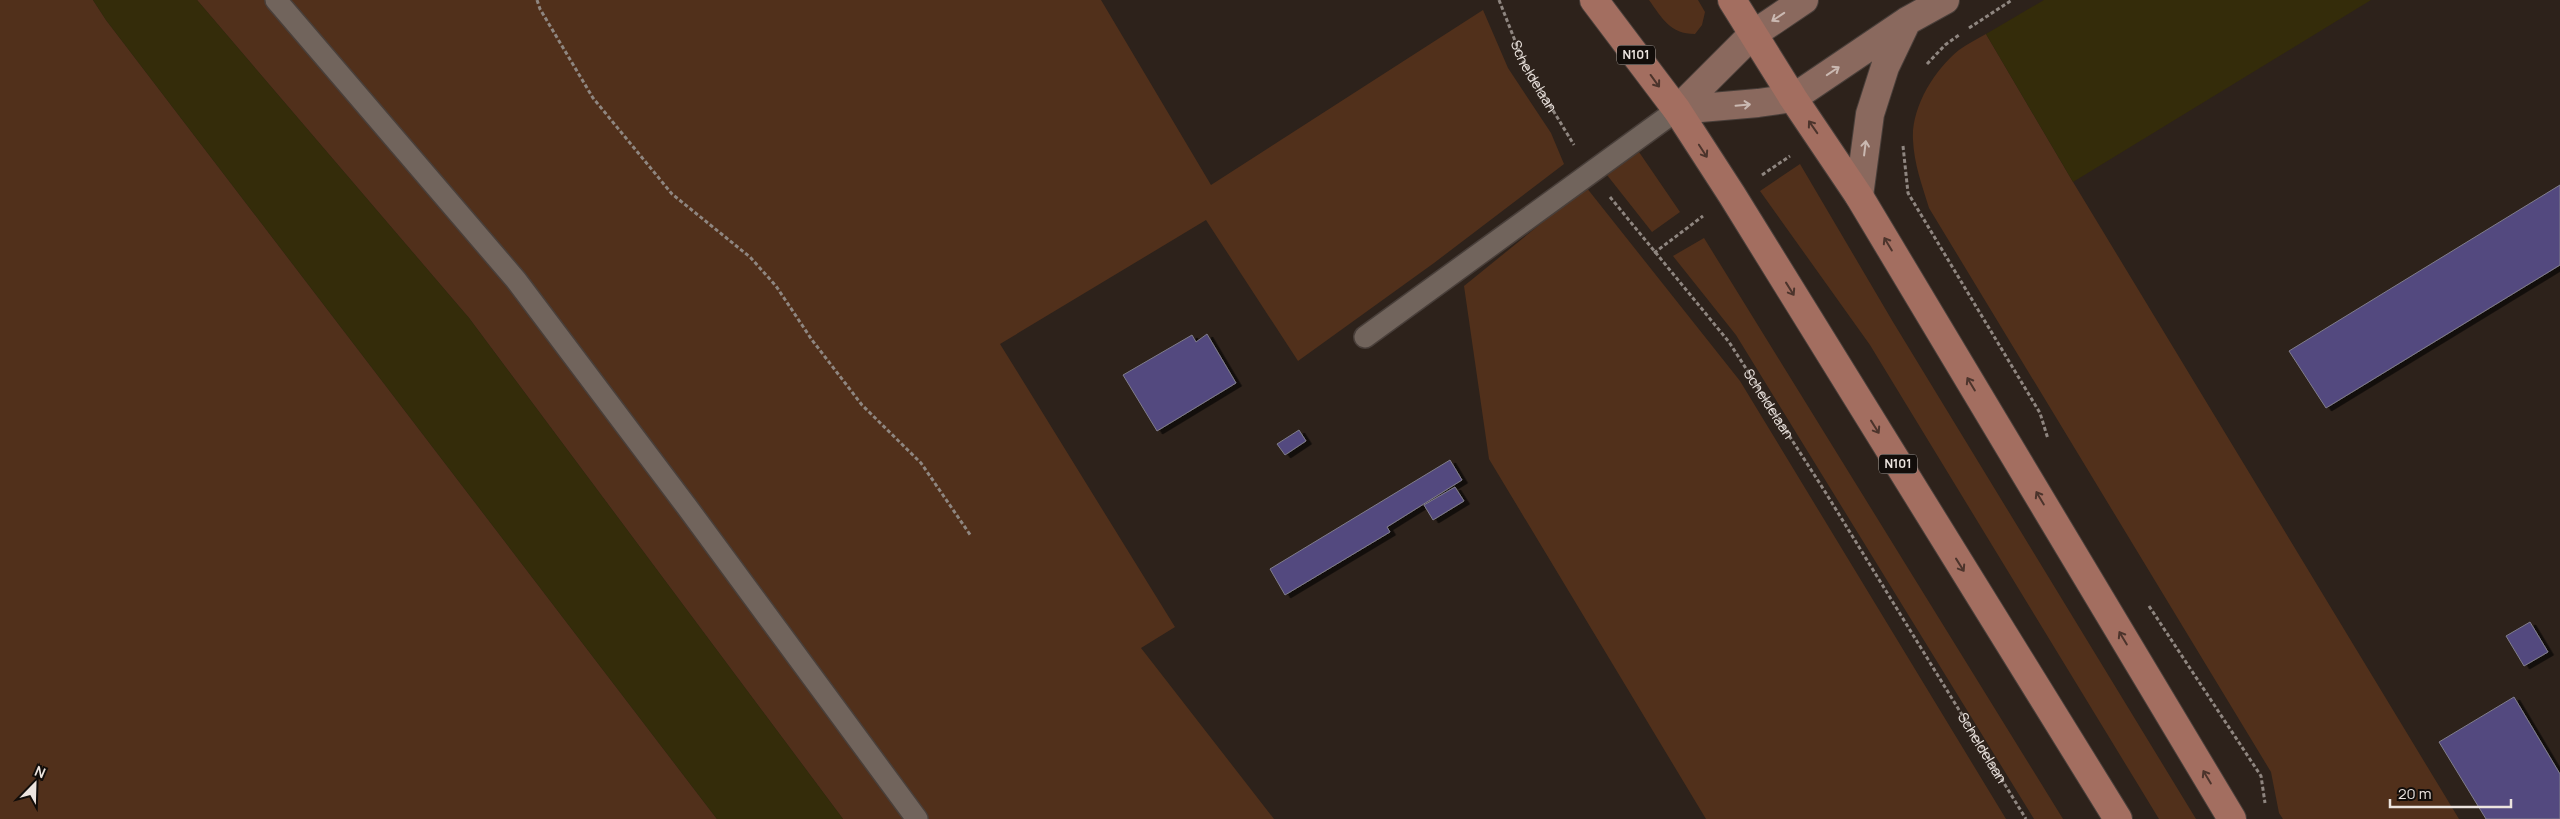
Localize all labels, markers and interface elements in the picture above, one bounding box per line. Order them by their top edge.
one-way arrow [1771,12,1785,22]
street label: Scheldelaan [1507,37,1562,116]
road number: N101 [1617,46,1655,64]
one-way arrow [1826,66,1840,76]
one-way arrow [1650,74,1660,88]
one-way arrow [1734,100,1750,109]
one-way arrow [1808,120,1818,134]
one-way arrow [1860,140,1870,156]
one-way arrow [1698,144,1708,158]
one-way arrow [1882,238,1892,252]
one-way arrow [1785,281,1795,295]
street label: Scheldelaan [1740,365,1799,442]
one-way arrow [1966,377,1976,391]
one-way arrow [1870,419,1880,433]
road number: N101 [1879,454,1917,474]
one-way arrow [2034,492,2044,506]
one-way arrow [1956,557,1966,571]
one-way arrow [2118,631,2128,645]
street label: Scheldelaan [1954,709,2012,787]
north arrow [10,759,60,809]
text: N [32,761,49,782]
one-way arrow [2201,771,2211,785]
scale bar [2390,776,2511,808]
text: 20 m [2398,783,2431,804]

